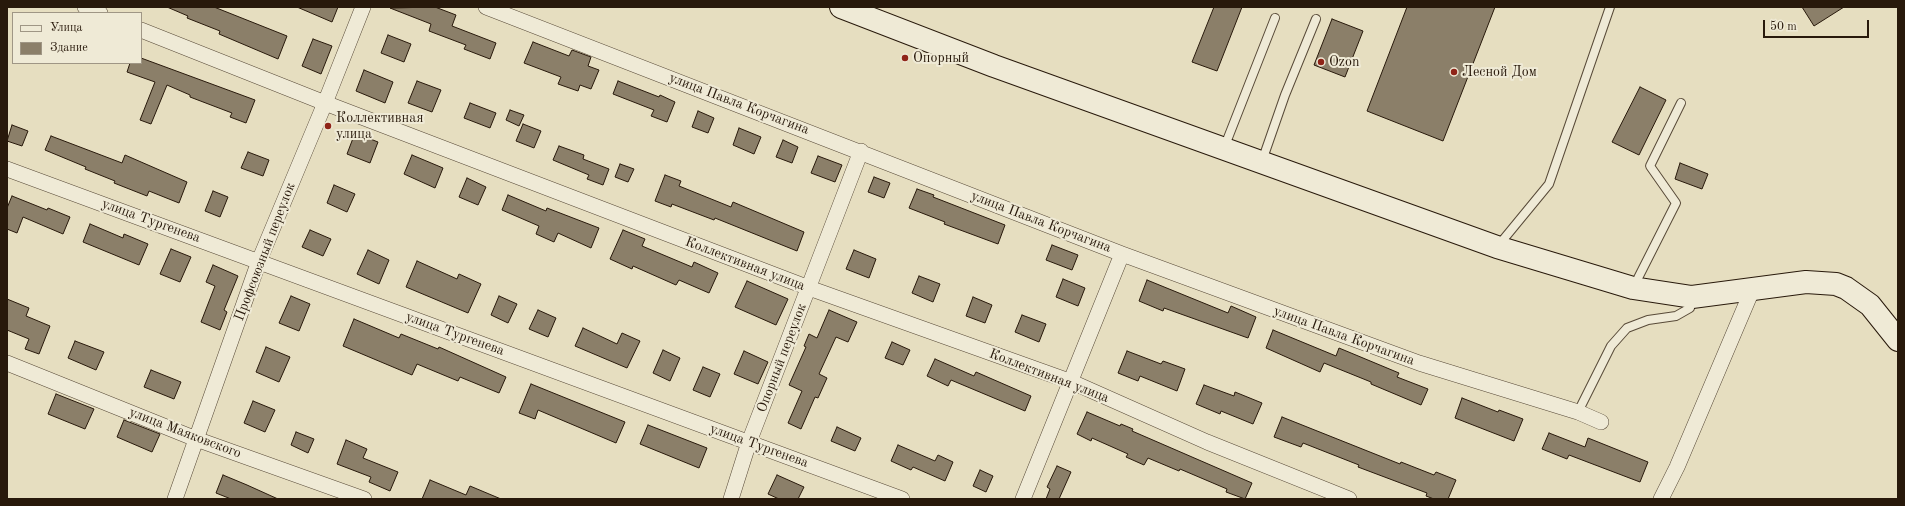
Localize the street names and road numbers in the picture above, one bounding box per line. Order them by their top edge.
street label: улица Павла Корчагина [667,69,811,139]
street label: Профсоюзный переулок [231,180,299,324]
street label: улица Павла Корчагина [969,187,1113,257]
street label: улица Тургенева [99,195,203,247]
street label: Коллективная улица [683,233,807,295]
street label: Опорный переулок [753,301,811,415]
street label: улица Павла Корчагина [1271,303,1417,369]
street label: улица Тургенева [403,308,507,360]
street label: Коллективная улица [987,345,1111,407]
street label: улица Маяковского [127,404,243,462]
street label: улица Тургенева [707,420,811,472]

